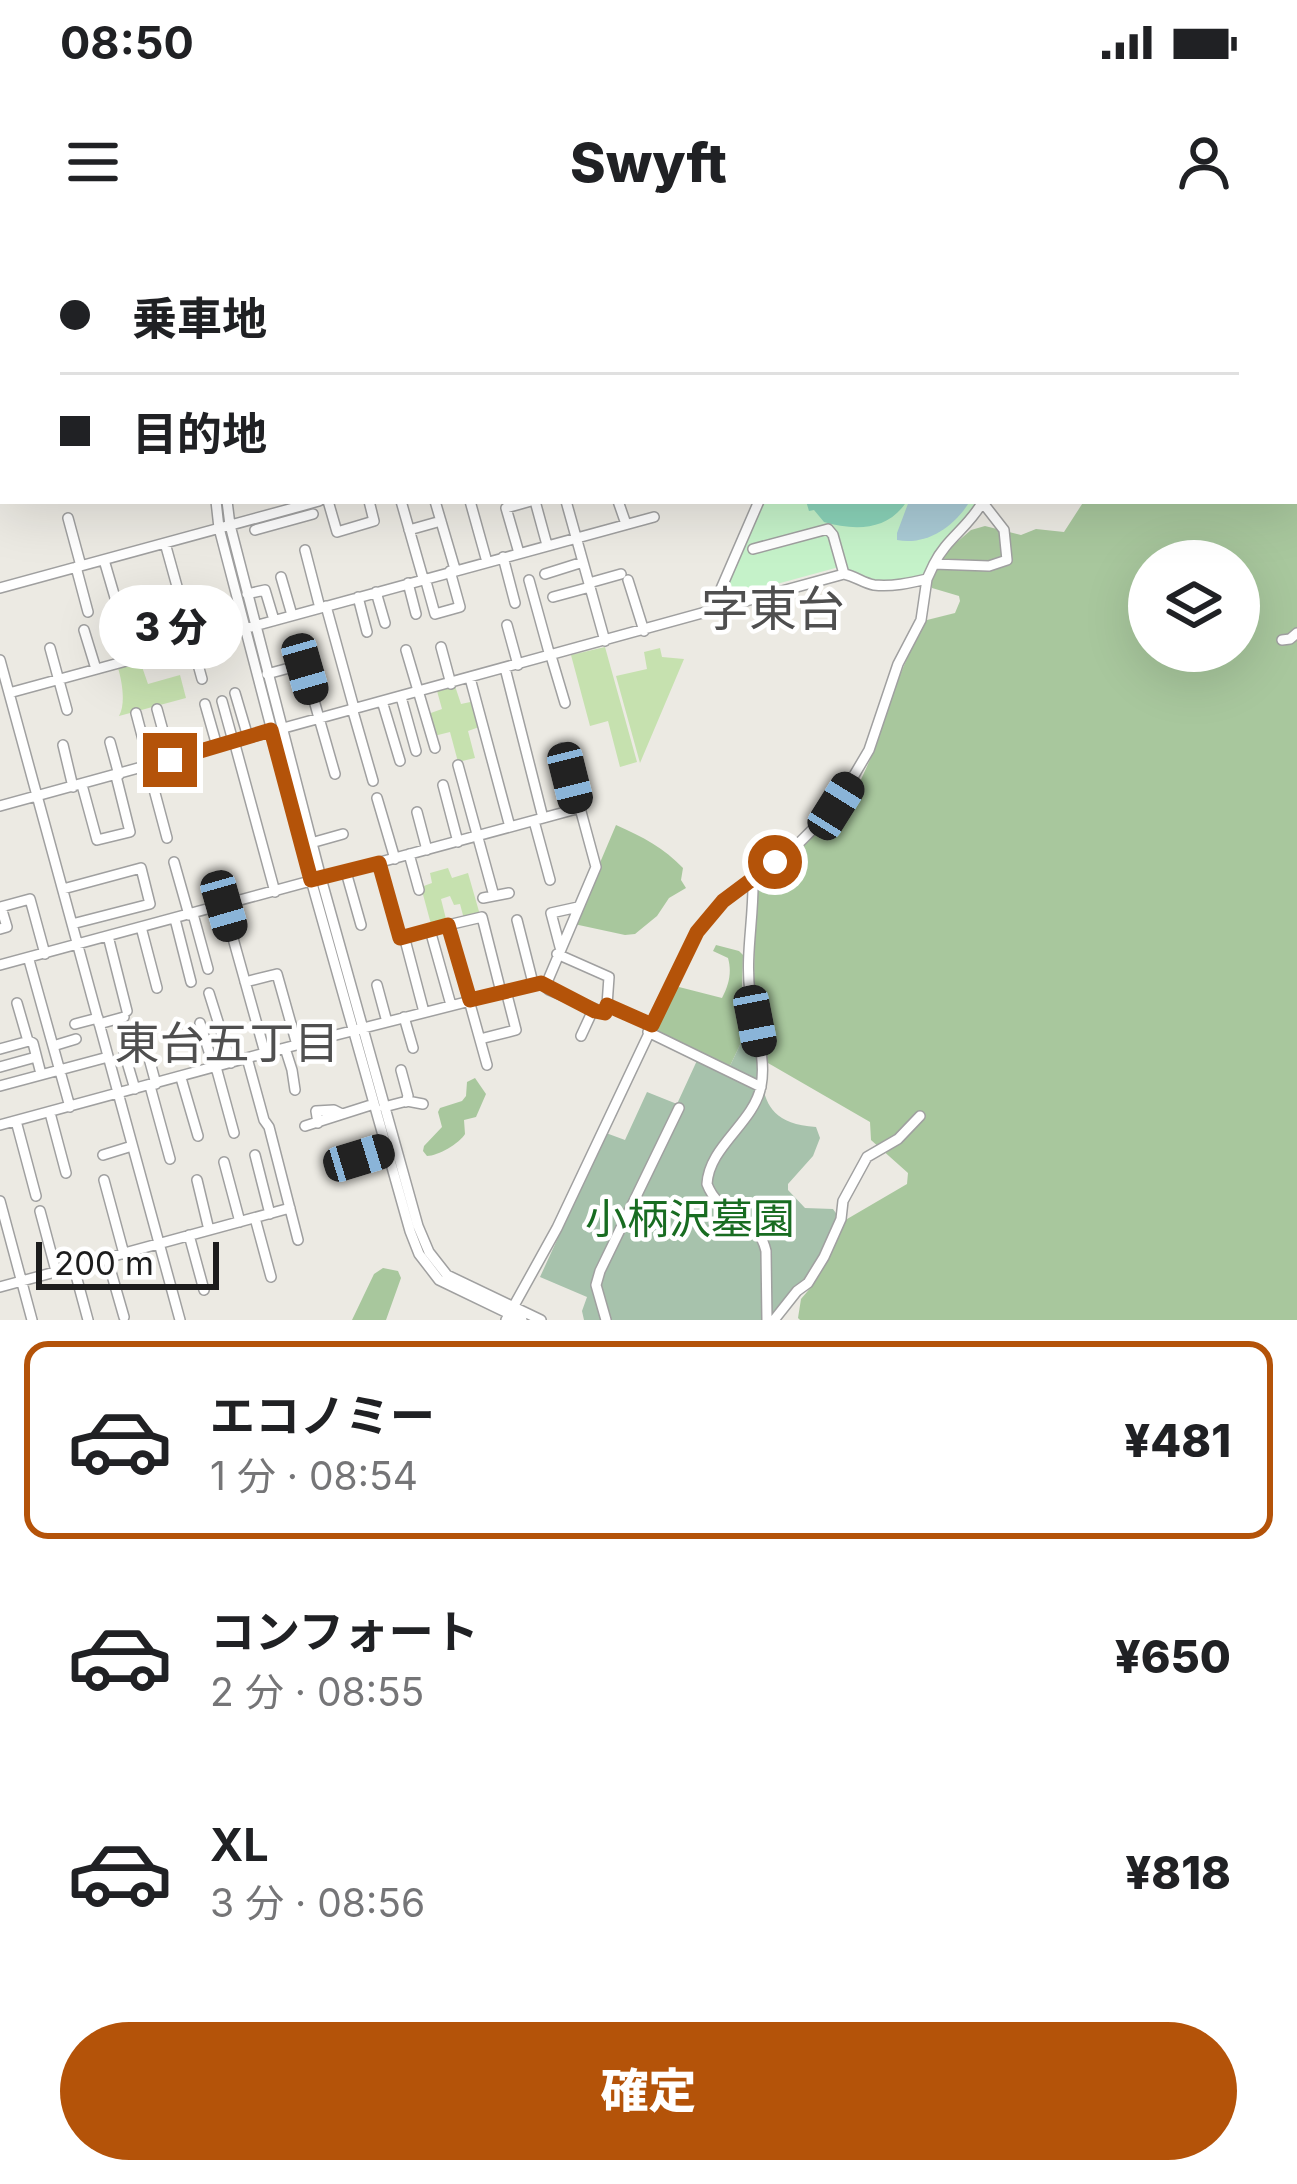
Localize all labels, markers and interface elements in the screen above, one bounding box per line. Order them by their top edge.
text: 08:50 [60,15,194,70]
icon: menu [60,129,126,195]
icon: person [1171,129,1237,195]
text: Swyft [570,130,727,195]
text: 乗車地 [132,291,267,346]
text: 目的地 [132,406,267,461]
map controls [1128,540,1260,672]
button: layers [1128,540,1260,672]
district label: 字東台 [701,579,845,638]
callout: 3 分 [98,586,242,670]
text: 3 分 [134,603,208,650]
car [278,629,332,709]
route end [143,733,197,787]
car [544,739,596,817]
car [802,766,870,846]
route start [748,835,802,889]
car [197,866,251,946]
car [730,982,780,1060]
district label: 東台五丁目 [114,1015,340,1070]
car [319,1130,399,1186]
park label: 小柄沢墓園 [585,1193,795,1244]
scale bar [36,1236,219,1289]
text: 200 m [54,1243,154,1283]
icon: car [66,1386,174,1494]
text: エコノミー [210,1388,435,1443]
text: ¥481 [1124,1413,1231,1468]
text: 1 分 · 08:54 [210,1452,418,1499]
icon: car [66,1602,174,1710]
text: コンフォート [210,1604,479,1659]
text: ¥650 [1115,1629,1231,1684]
text: 2 分 · 08:55 [210,1668,424,1715]
text: XL [210,1817,269,1872]
icon: car [66,1818,174,1926]
text: ¥818 [1125,1845,1231,1900]
text: 3 分 · 08:56 [210,1879,425,1926]
button: 確定 [60,2022,1237,2160]

